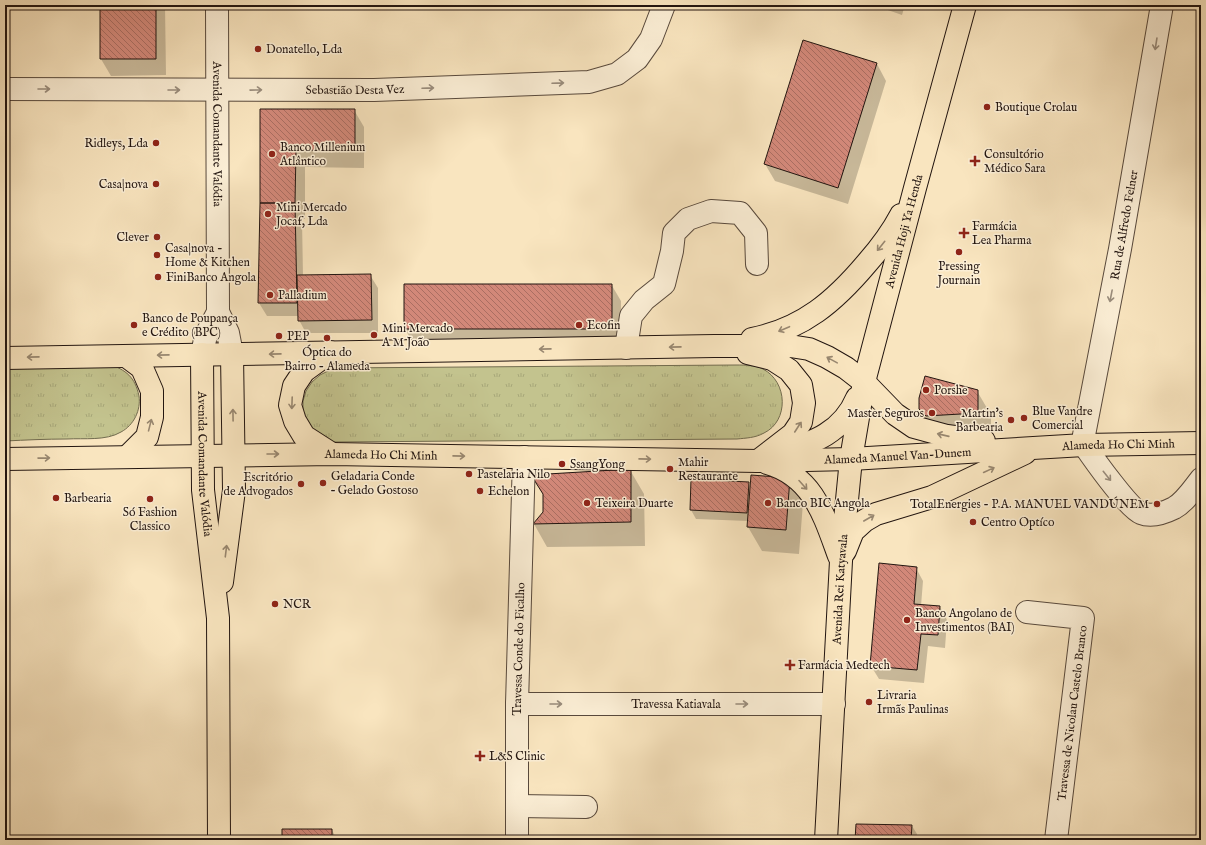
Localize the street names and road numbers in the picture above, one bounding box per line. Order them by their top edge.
street label: Avenida Comandante Valódia [209,60,225,208]
street label: Sebastião Desta Vez [306,82,405,98]
street label: Rua de Alfredo Felner [1107,168,1142,281]
street label: Avenida Hoji Ya Henda [882,172,927,291]
street label: Avenida Comandante Valódia [194,390,215,538]
street label: Alameda Ho Chi Minh [1061,436,1176,454]
street label: Alameda Manuel Van-Dunem [823,445,972,468]
street label: Alameda Ho Chi Minh [323,447,438,464]
street label: Avenida Rei Katyavala [829,533,852,646]
street label: Travessa Conde do Ficalho [510,582,528,716]
street label: Travessa de Nicolau Castelo Branco [1054,624,1091,802]
street label: Travessa Katiavala [631,697,722,712]

